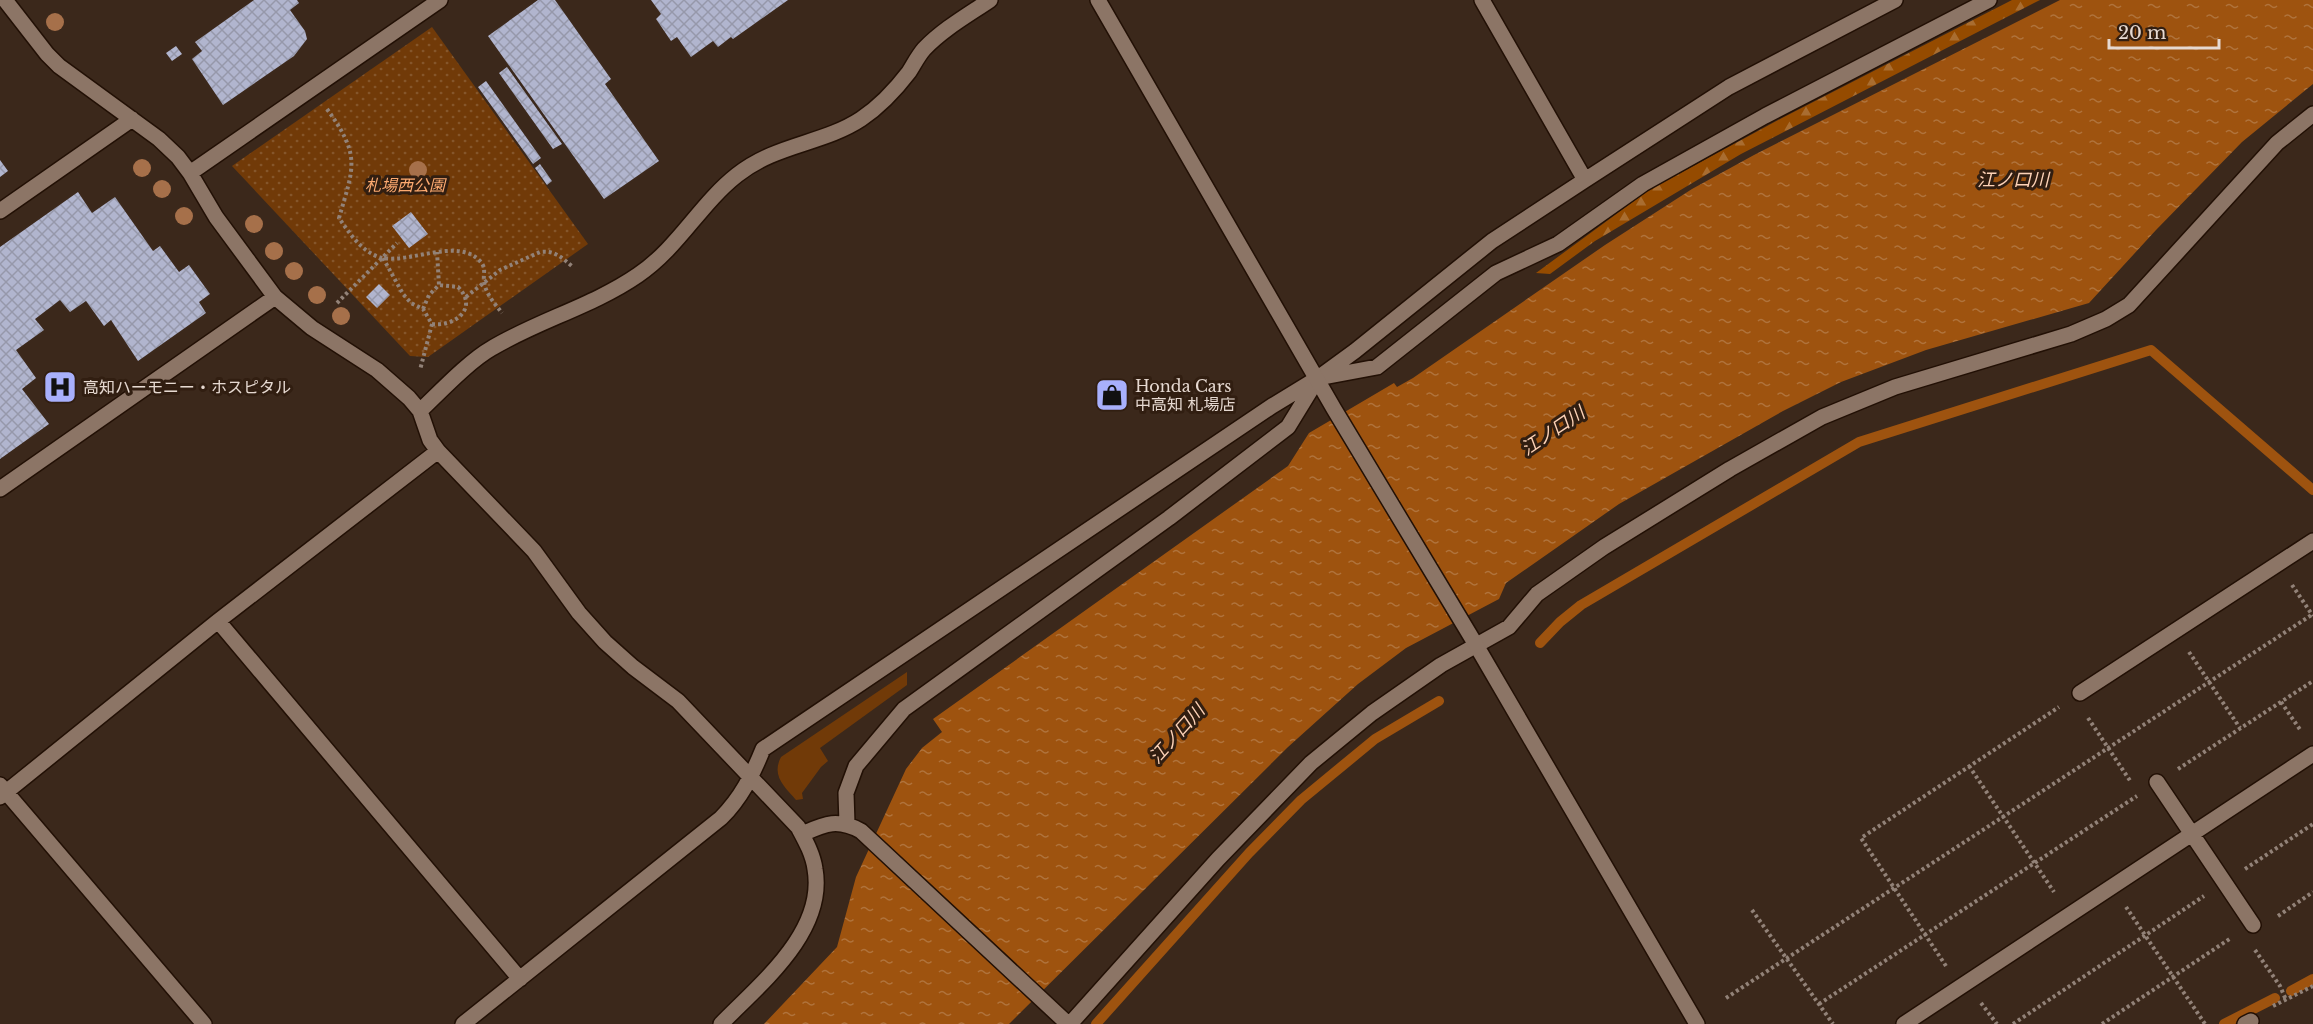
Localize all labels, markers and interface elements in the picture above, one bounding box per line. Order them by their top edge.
scale bar [2109,12,2218,50]
text: 20 m [2118,22,2166,44]
water label: 江ノ口川 [1977,169,2051,191]
park label: 札場西公園 [365,175,447,195]
hospital icon: 高知ハーモニー・ホスピタル [42,369,78,405]
place label: Honda Cars 中高知 札場店 [1135,376,1236,414]
place label: 高知ハーモニー・ホスピタル [83,377,291,397]
shop icon: Honda Cars 中高知 札場店 [1094,377,1130,413]
water label: 江ノ口川 [1517,401,1591,460]
water label: 江ノ口川 [1145,698,1211,768]

